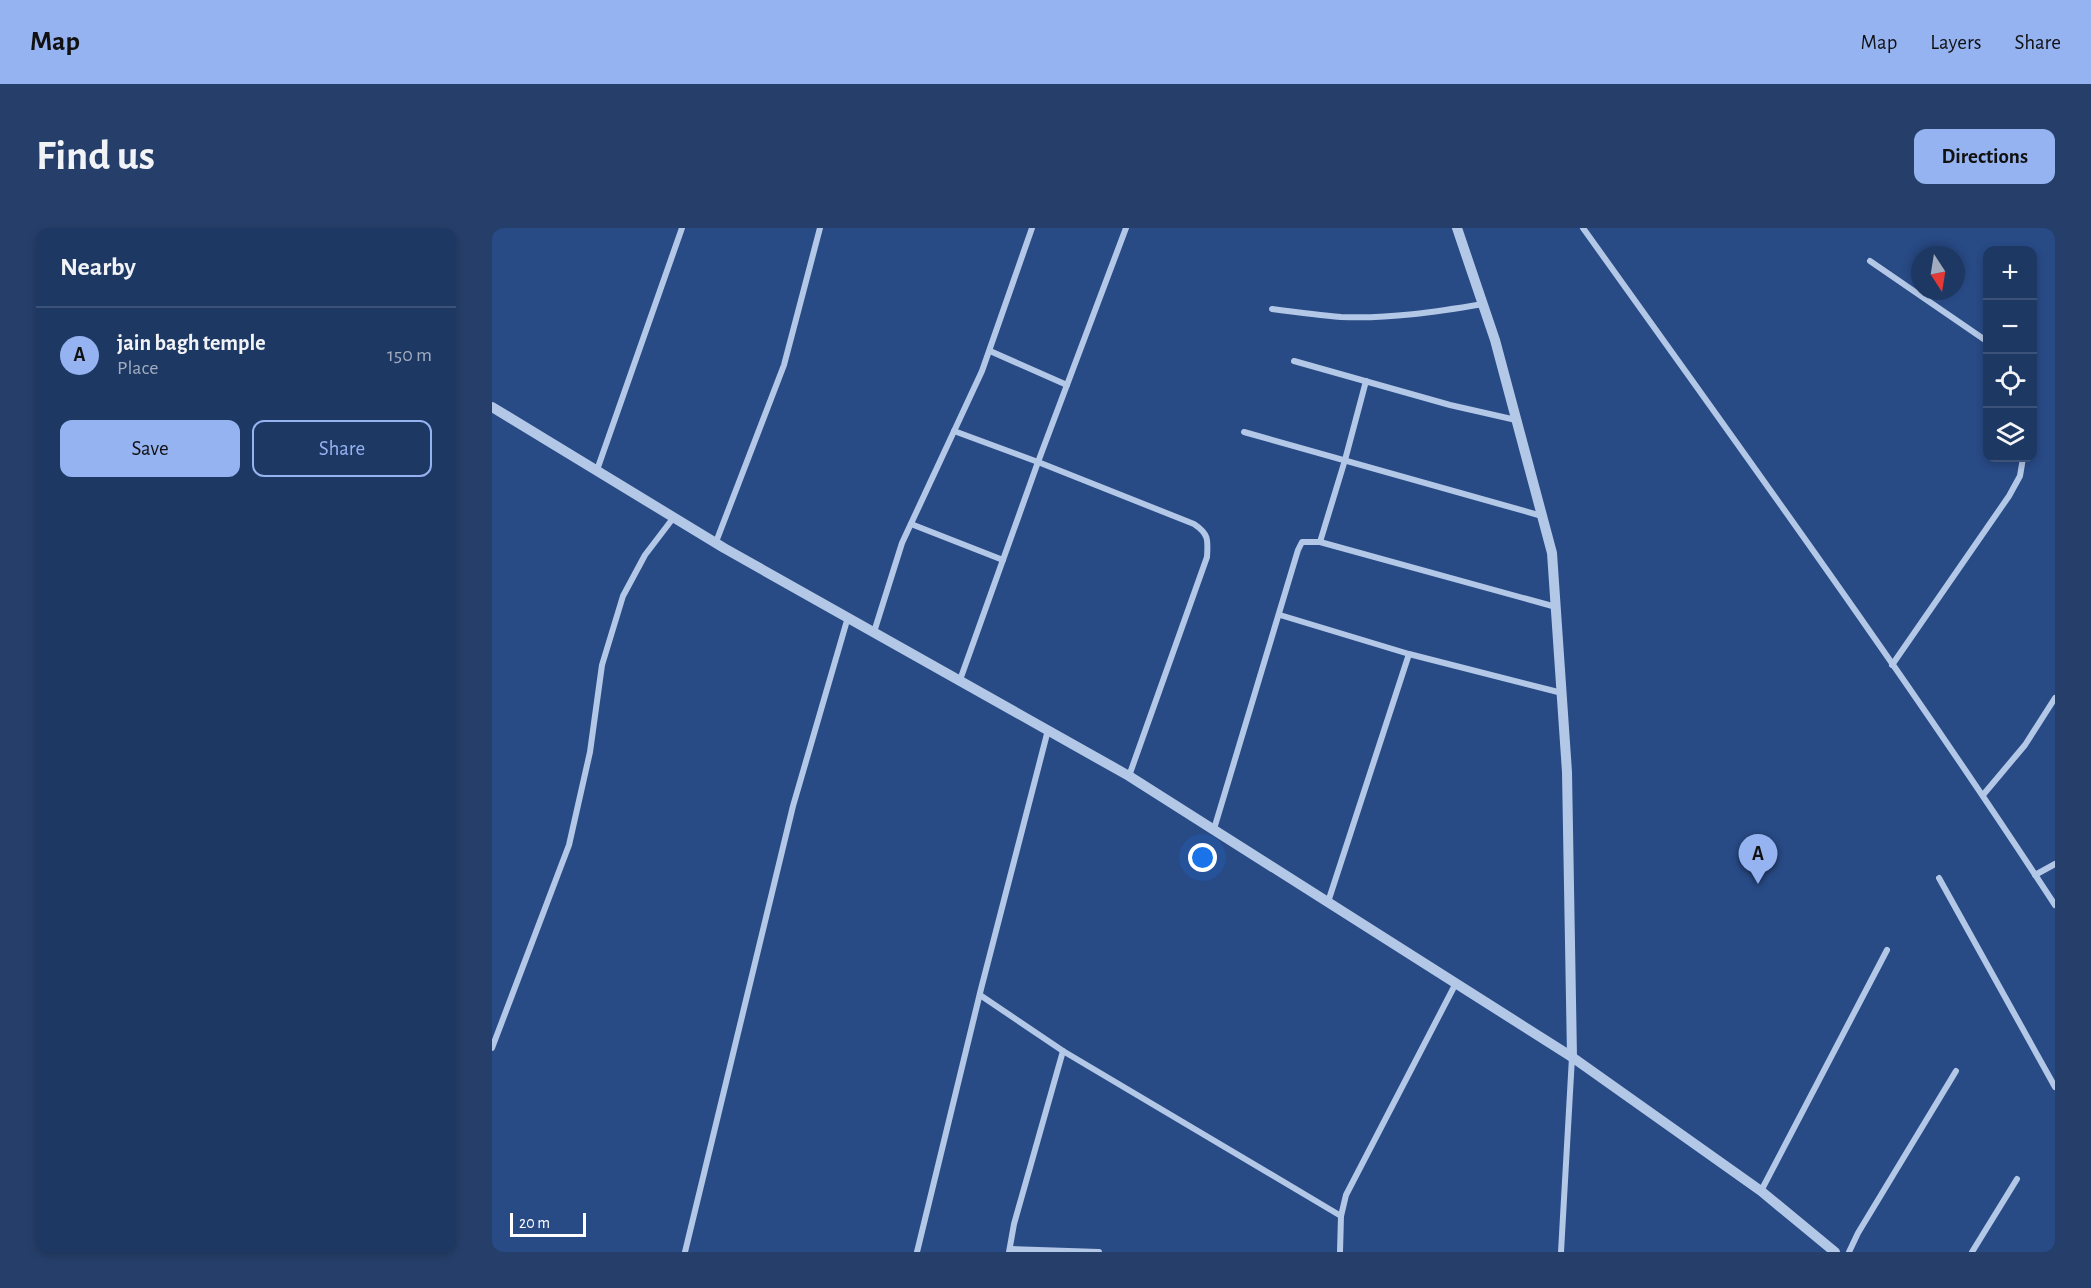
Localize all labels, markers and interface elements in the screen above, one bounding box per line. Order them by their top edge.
text: Map [30,28,80,56]
text: Map [1861,32,1897,53]
text: Layers [1930,32,1981,53]
text: Share [2014,32,2061,53]
button: Directions [1914,129,2055,184]
text: Find us [36,135,155,177]
north arrow [1911,246,1965,300]
map controls [1983,246,2037,462]
button: + [1983,246,2037,300]
text: Nearby [60,254,136,280]
button: − [1983,300,2037,354]
text: jain bagh temple [117,332,266,354]
text: A [74,345,86,365]
text: 150 m [387,345,432,365]
button: locate [1983,354,2037,408]
text: Place [117,358,158,378]
button: layers [1983,408,2037,462]
button: Save [60,420,240,477]
button: Share [252,420,432,477]
pin: A [1738,834,1778,884]
your location [1188,843,1217,872]
scale bar [510,1210,586,1238]
text: 20 m [519,1215,550,1231]

